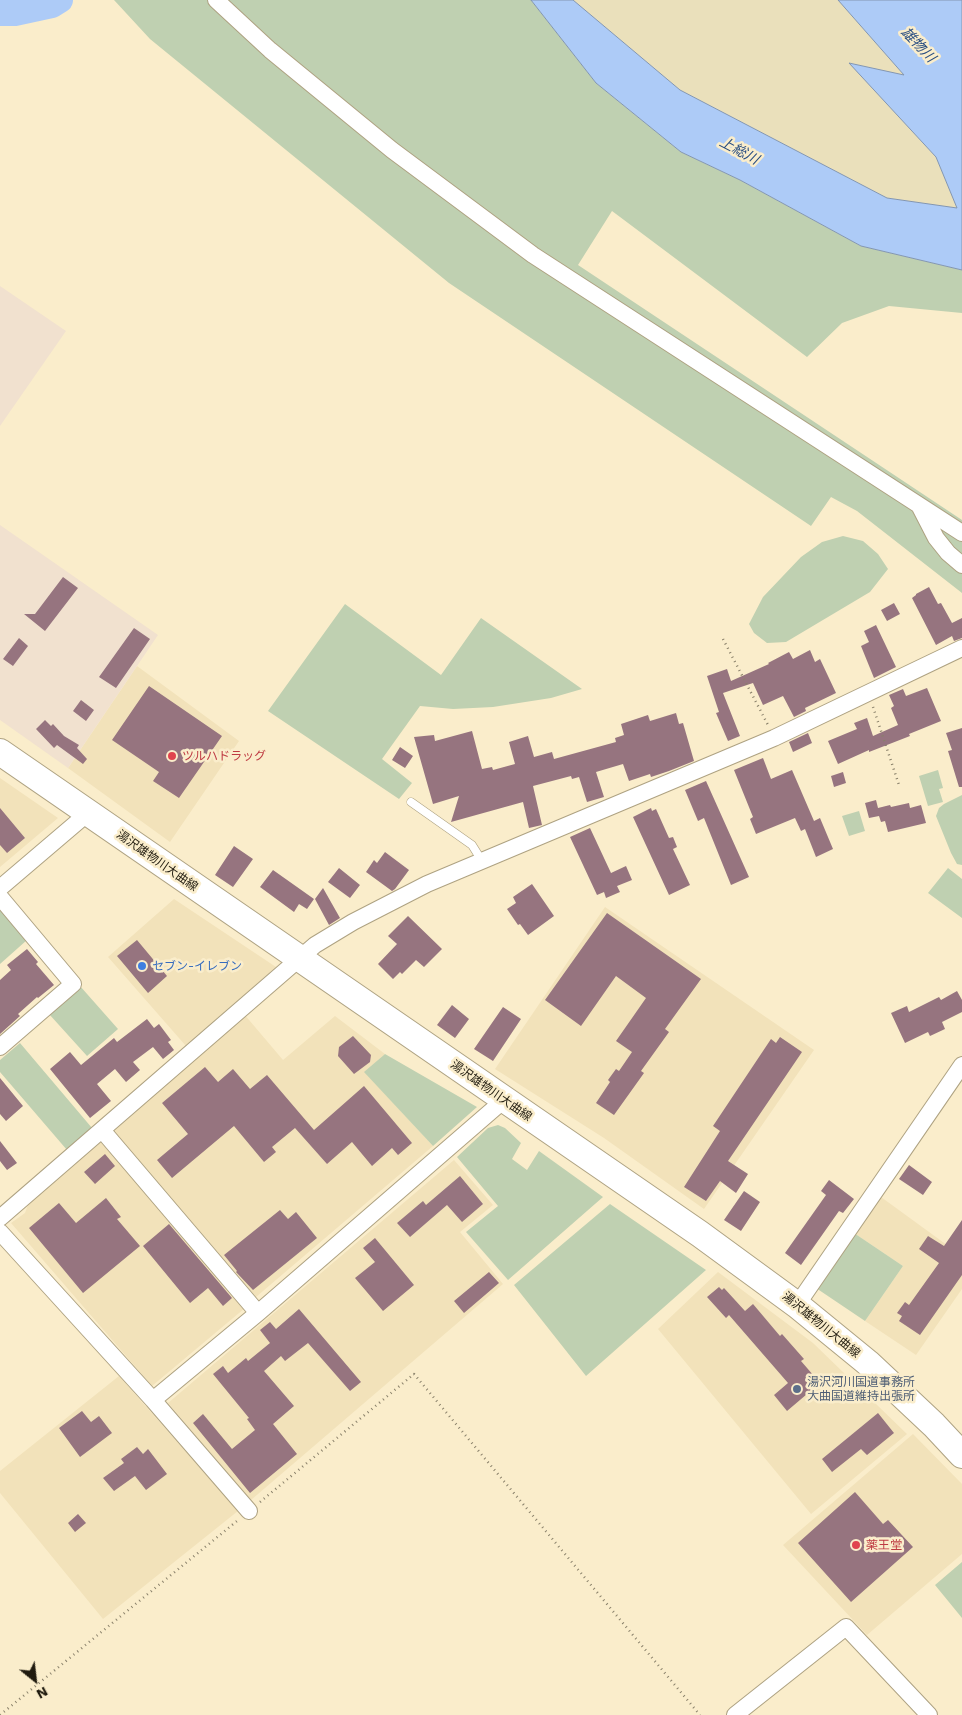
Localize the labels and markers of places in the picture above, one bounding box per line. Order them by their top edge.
place label: ツルハドラッグ [182,749,266,763]
marker: ツルハドラッグ [166,750,178,762]
place label: セブン-イレブン [152,959,242,973]
marker: セブン-イレブン [136,960,148,972]
place label: 湯沢河川国道事務所 大曲国道維持出張所 [807,1375,915,1403]
marker: 湯沢河川国道事務所 大曲国道維持出張所 [791,1383,803,1395]
place label: 薬王堂 [866,1538,902,1552]
marker: 薬王堂 [850,1539,862,1551]

